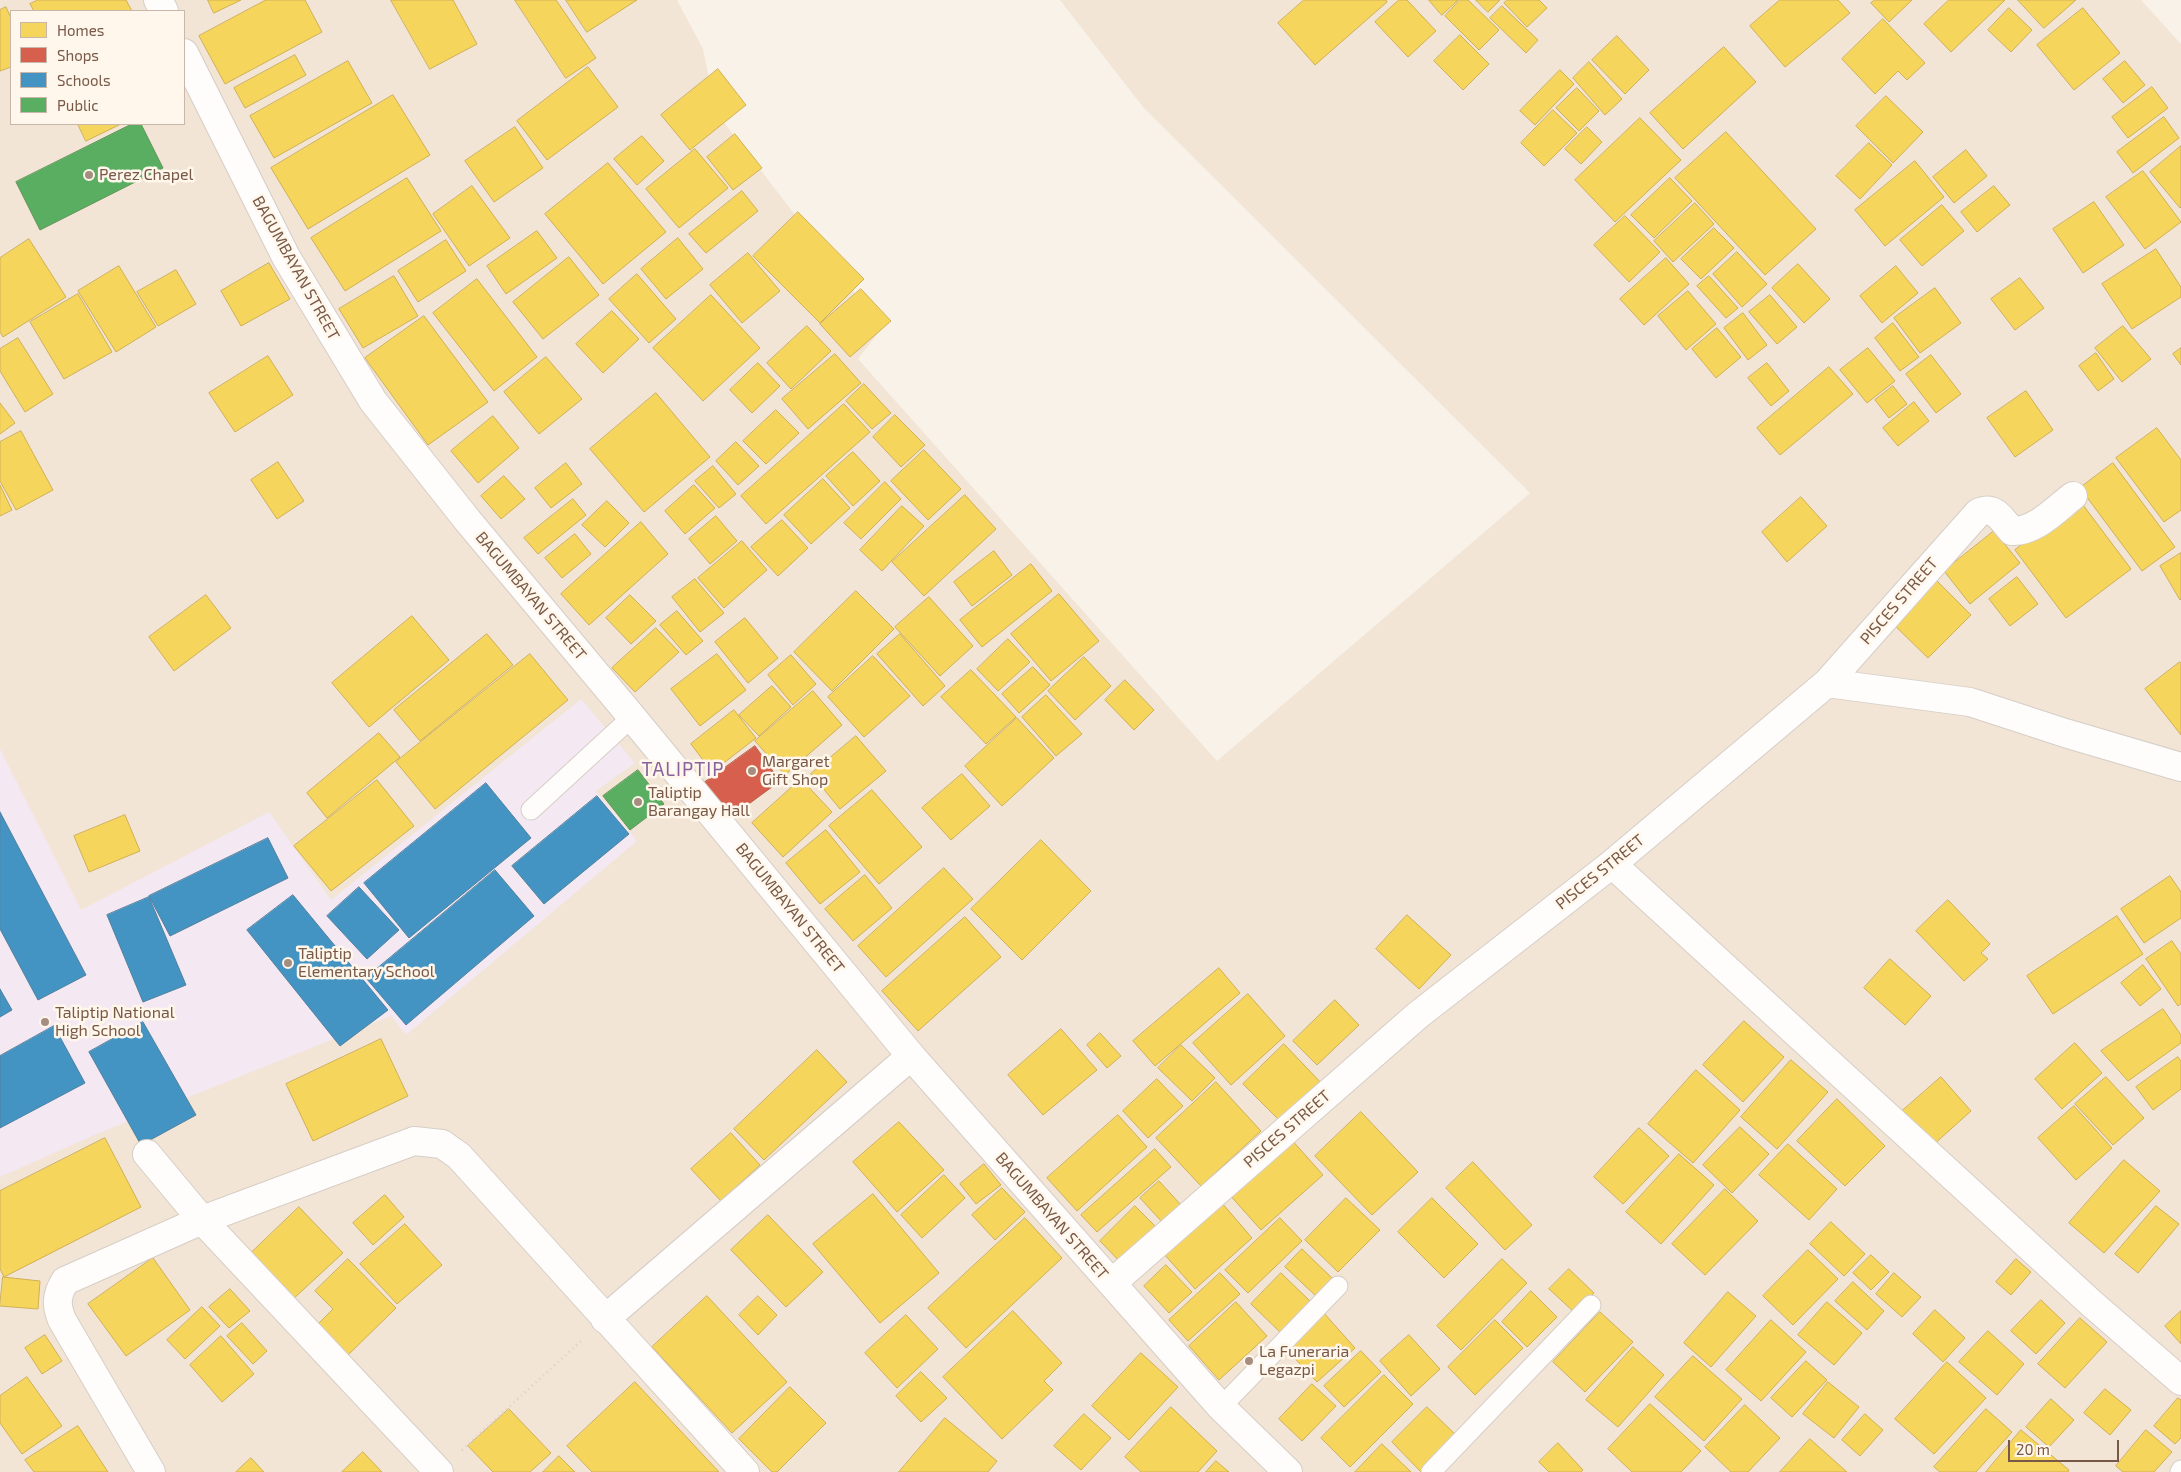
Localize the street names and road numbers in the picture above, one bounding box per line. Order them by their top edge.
street label: BAGUMBAYAN STREET [248,193,344,343]
street label: BAGUMBAYAN STREET [472,528,590,664]
street label: PISCES STREET [1856,554,1942,648]
street label: PISCES STREET [1552,830,1648,914]
street label: BAGUMBAYAN STREET [732,839,848,977]
street label: PISCES STREET [1240,1086,1334,1172]
street label: BAGUMBAYAN STREET [992,1149,1112,1283]

